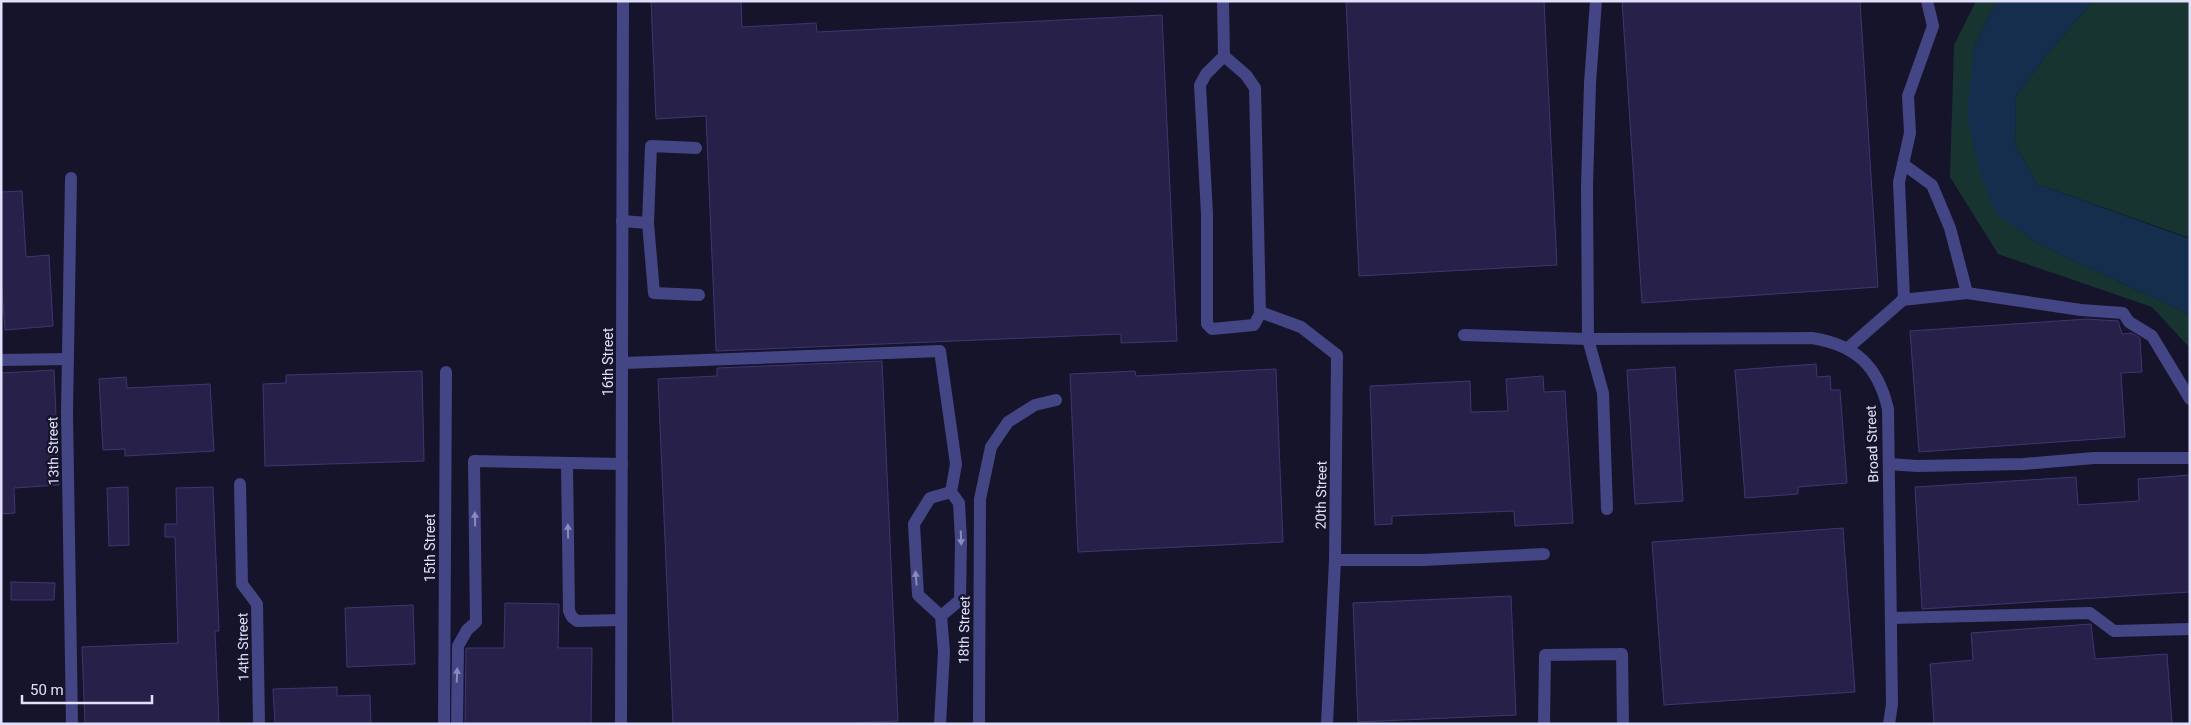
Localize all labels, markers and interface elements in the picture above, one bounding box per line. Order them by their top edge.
street label: 16th Street [600,327,616,396]
street label: Broad Street [1863,405,1881,483]
street label: 13th Street [44,416,62,485]
street label: 20th Street [1312,460,1330,529]
one-way arrow [471,511,479,527]
street label: 15th Street [422,513,438,582]
one-way arrow [564,523,572,539]
one-way arrow [957,530,965,546]
one-way arrow [912,570,920,586]
street label: 18th Street [955,595,973,664]
street label: 14th Street [234,612,252,681]
one-way arrow [453,667,461,683]
scale bar [22,672,152,704]
text: 50 m [30,681,64,699]

